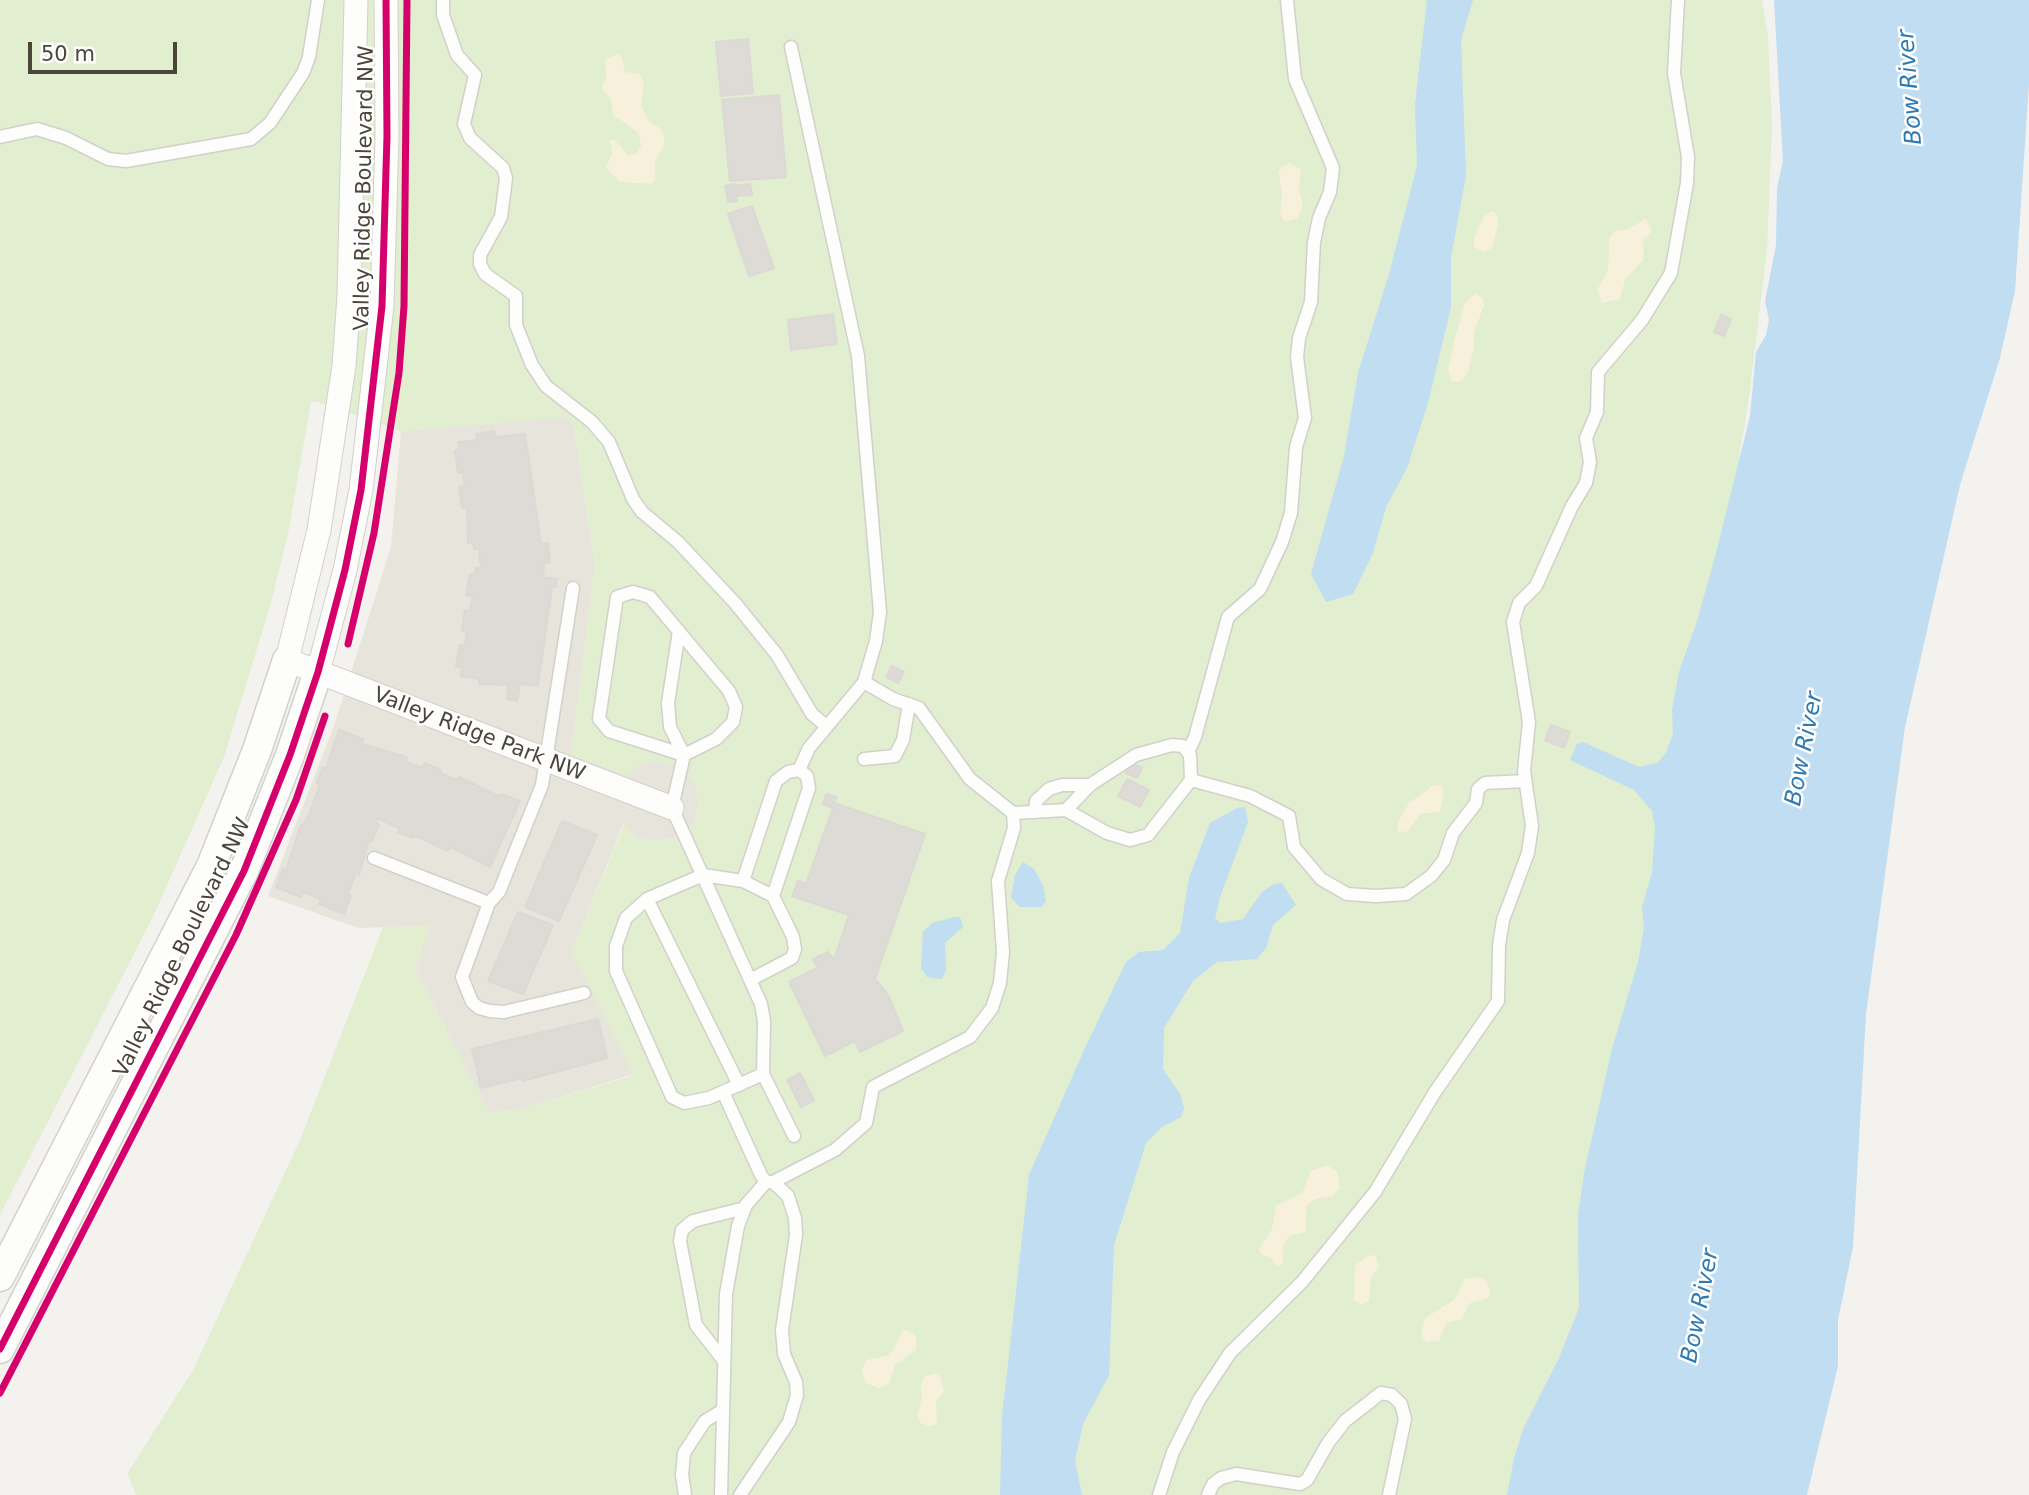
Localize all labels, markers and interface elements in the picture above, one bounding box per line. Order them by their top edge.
scale bar [32,28,180,72]
water label: Bow River [1893,28,1929,146]
text: 50 m [41,42,95,66]
street label: Valley Ridge Boulevard NW [350,45,380,331]
street label: Valley Ridge Park NW [370,683,588,787]
water label: Bow River [1780,690,1830,808]
street label: Valley Ridge Boulevard NW [109,814,257,1082]
water label: Bow River [1676,1247,1726,1365]

